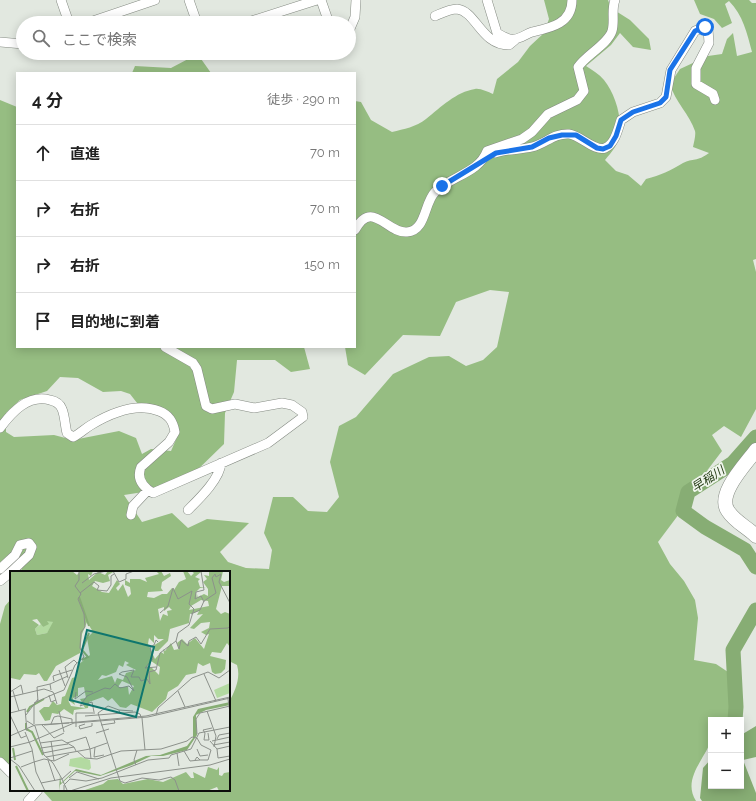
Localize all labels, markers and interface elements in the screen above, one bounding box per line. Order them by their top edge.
search box [16,16,356,60]
route start [696,18,714,36]
icon: search [30,27,52,49]
text: ここで検索 [62,31,137,49]
text: 4 分 [32,90,63,110]
text: 徒歩 · 290 m [267,92,340,107]
icon: ahead [32,142,54,164]
text: 直進 [70,145,100,163]
text: 70 m [310,145,340,160]
route end [433,177,451,195]
icon: right [32,198,54,220]
text: 右折 [70,201,100,219]
text: 70 m [310,201,340,216]
icon: right [32,254,54,276]
text: 右折 [70,257,100,275]
text: 150 m [304,257,340,272]
icon: arrive [32,310,54,332]
text: 目的地に到着 [70,313,160,331]
water label: 早稲川 [689,462,729,495]
inset map [10,571,230,791]
map controls [708,717,744,789]
button: + [708,717,744,753]
button: − [708,753,744,789]

